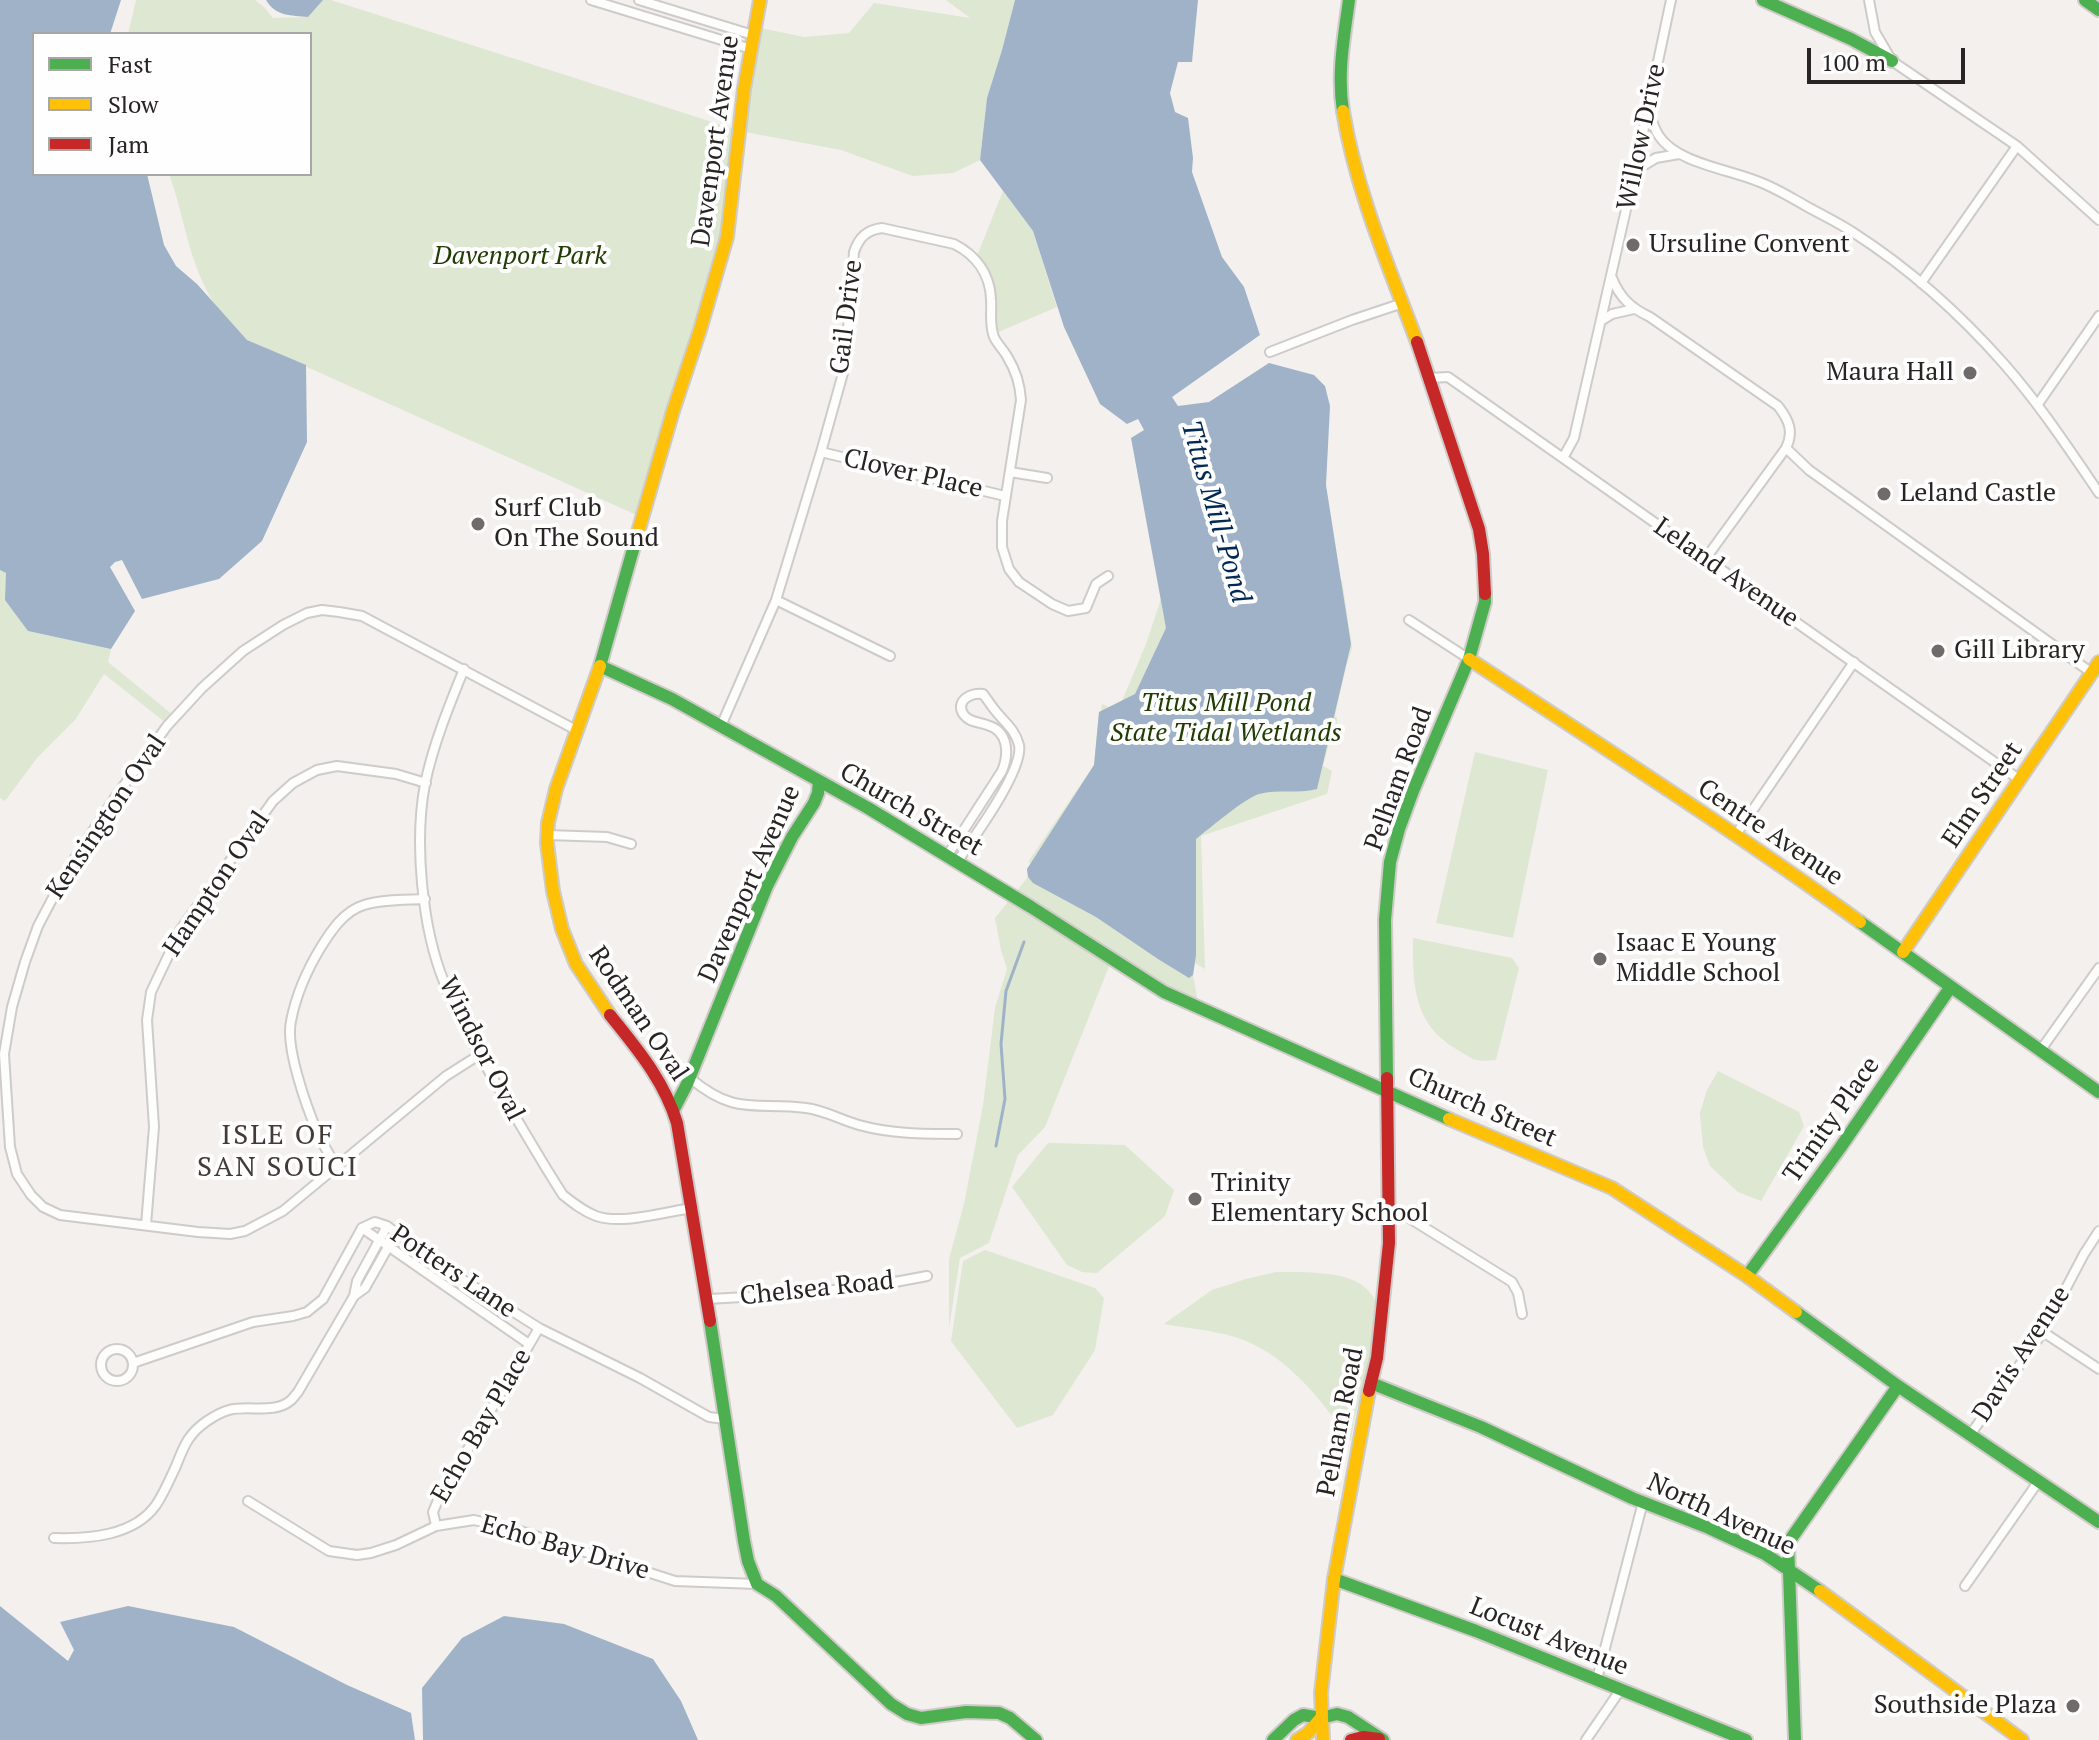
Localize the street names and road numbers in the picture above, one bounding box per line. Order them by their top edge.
street label: Davenport Avenue [686,33,746,249]
street label: Willow Drive [1611,61,1673,213]
street label: Gail Drive [825,258,869,376]
street label: Clover Place [840,443,986,505]
street label: Leland Avenue [1648,512,1804,634]
street label: Pelham Road [1359,703,1439,855]
street label: Kensington Oval [41,729,173,905]
street label: Elm Street [1936,736,2030,854]
street label: Church Street [834,756,988,864]
street label: Centre Avenue [1691,773,1849,893]
street label: Davenport Avenue [692,780,808,988]
street label: Hampton Oval [157,806,277,962]
street label: Rodman Oval [582,941,694,1087]
street label: Windsor Oval [431,972,531,1126]
street label: Trinity Place [1777,1051,1887,1189]
street label: Church Street [1403,1061,1561,1155]
street label: Potters Lane [384,1219,522,1325]
street label: Chelsea Road [738,1265,896,1313]
street label: Davis Avenue [1967,1280,2077,1428]
street label: Echo Bay Place [425,1343,539,1509]
street label: Pelham Road [1311,1345,1371,1499]
street label: North Avenue [1642,1467,1800,1563]
street label: Echo Bay Drive [477,1509,653,1587]
street label: Locust Avenue [1465,1591,1633,1683]

